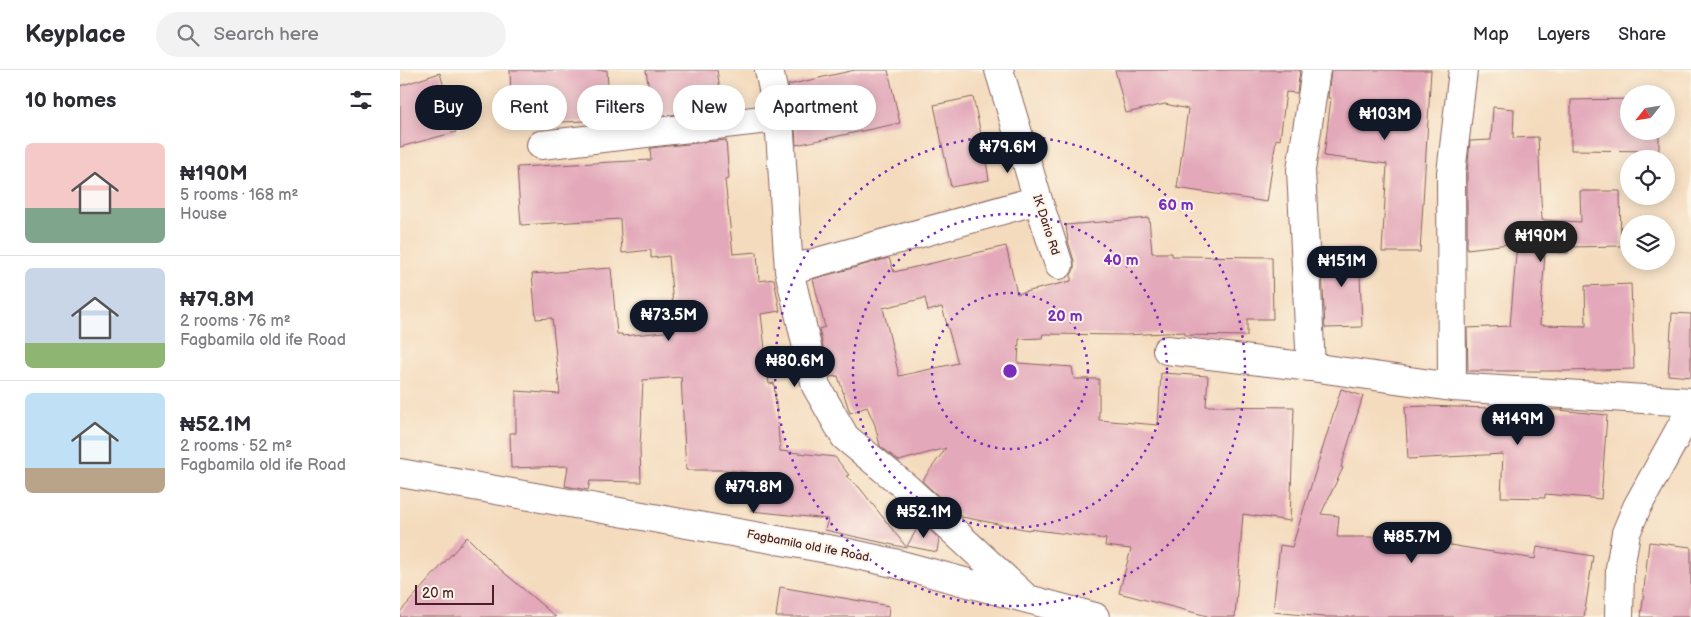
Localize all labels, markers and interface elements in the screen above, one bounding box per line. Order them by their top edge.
search box [156,12,506,57]
text: Keyplace [25,20,126,49]
icon: search [174,21,202,49]
text: Search here [214,23,319,46]
text: Map [1473,24,1509,45]
text: Layers [1537,24,1590,45]
text: Share [1618,24,1666,45]
chip: Buy [415,85,482,130]
chip: Rent [492,85,567,130]
chip: Filters [577,85,663,130]
chip: New [673,85,745,130]
chip: Apartment [755,85,876,130]
north arrow [1620,85,1675,140]
map controls [1620,85,1675,270]
icon: filters [347,86,375,114]
text: 10 homes [25,88,116,113]
pin: ₦103M [1350,98,1420,141]
text: ₦103M [1359,105,1411,124]
pin: ₦79.6M [967,132,1049,174]
text: ₦79.6M [980,138,1036,157]
button: locate [1620,150,1675,205]
text: ₦190M [180,161,248,186]
icon: home [65,163,125,223]
text: 5 rooms · 168 m² [180,186,298,205]
street label: IK Dario Rd [1029,193,1063,257]
text: 60 m [1158,196,1194,215]
text: House [180,205,227,224]
button: layers [1620,215,1675,270]
pin: ₦190M [1506,220,1576,263]
text: ₦190M [1515,227,1567,246]
pin: ₦151M [1307,246,1377,288]
text: 40 m [1103,251,1139,270]
text: ₦151M [1318,252,1366,271]
text: ₦79.8M [180,287,254,312]
icon: home [65,288,125,348]
pin: ₦73.5M [628,300,710,342]
text: ₦73.5M [641,306,697,325]
text: 20 m [1048,307,1083,326]
text: 2 rooms · 76 m² [180,312,291,331]
text: Fagbamila old ife Road [180,331,346,350]
pin: ₦80.6M [754,346,836,388]
text: ₦80.6M [766,352,824,371]
centre of rings [1001,362,1019,380]
pin: ₦149M [1483,404,1553,446]
text: ₦149M [1493,410,1543,429]
text: ₦52.1M [180,412,251,437]
icon: home [65,413,125,473]
text: 2 rooms · 52 m² [180,437,292,456]
text: Fagbamila old ife Road [180,456,346,475]
pin: ₦79.8M [713,472,795,514]
text: ₦79.8M [726,478,782,497]
pin: ₦52.1M [883,496,965,539]
text: ₦52.1M [897,503,951,522]
pin: ₦85.7M [1371,522,1453,564]
street label: Fagbamila old ife Road [746,527,871,565]
text: ₦85.7M [1384,528,1440,547]
scale bar [415,582,494,605]
text: 20 m [422,585,454,602]

